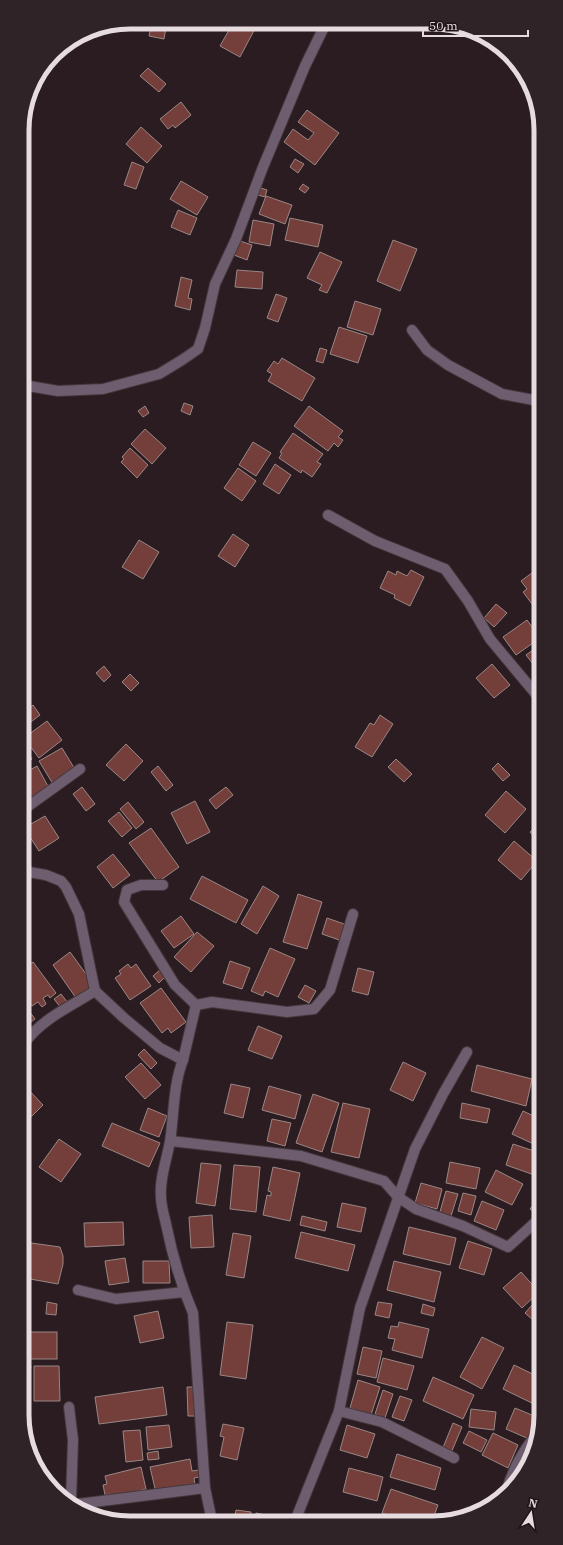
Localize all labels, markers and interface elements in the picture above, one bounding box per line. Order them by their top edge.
scale bar [423,12,528,38]
text: 50 m [429,18,458,33]
north arrow [511,1493,551,1533]
text: N [527,1495,539,1511]

